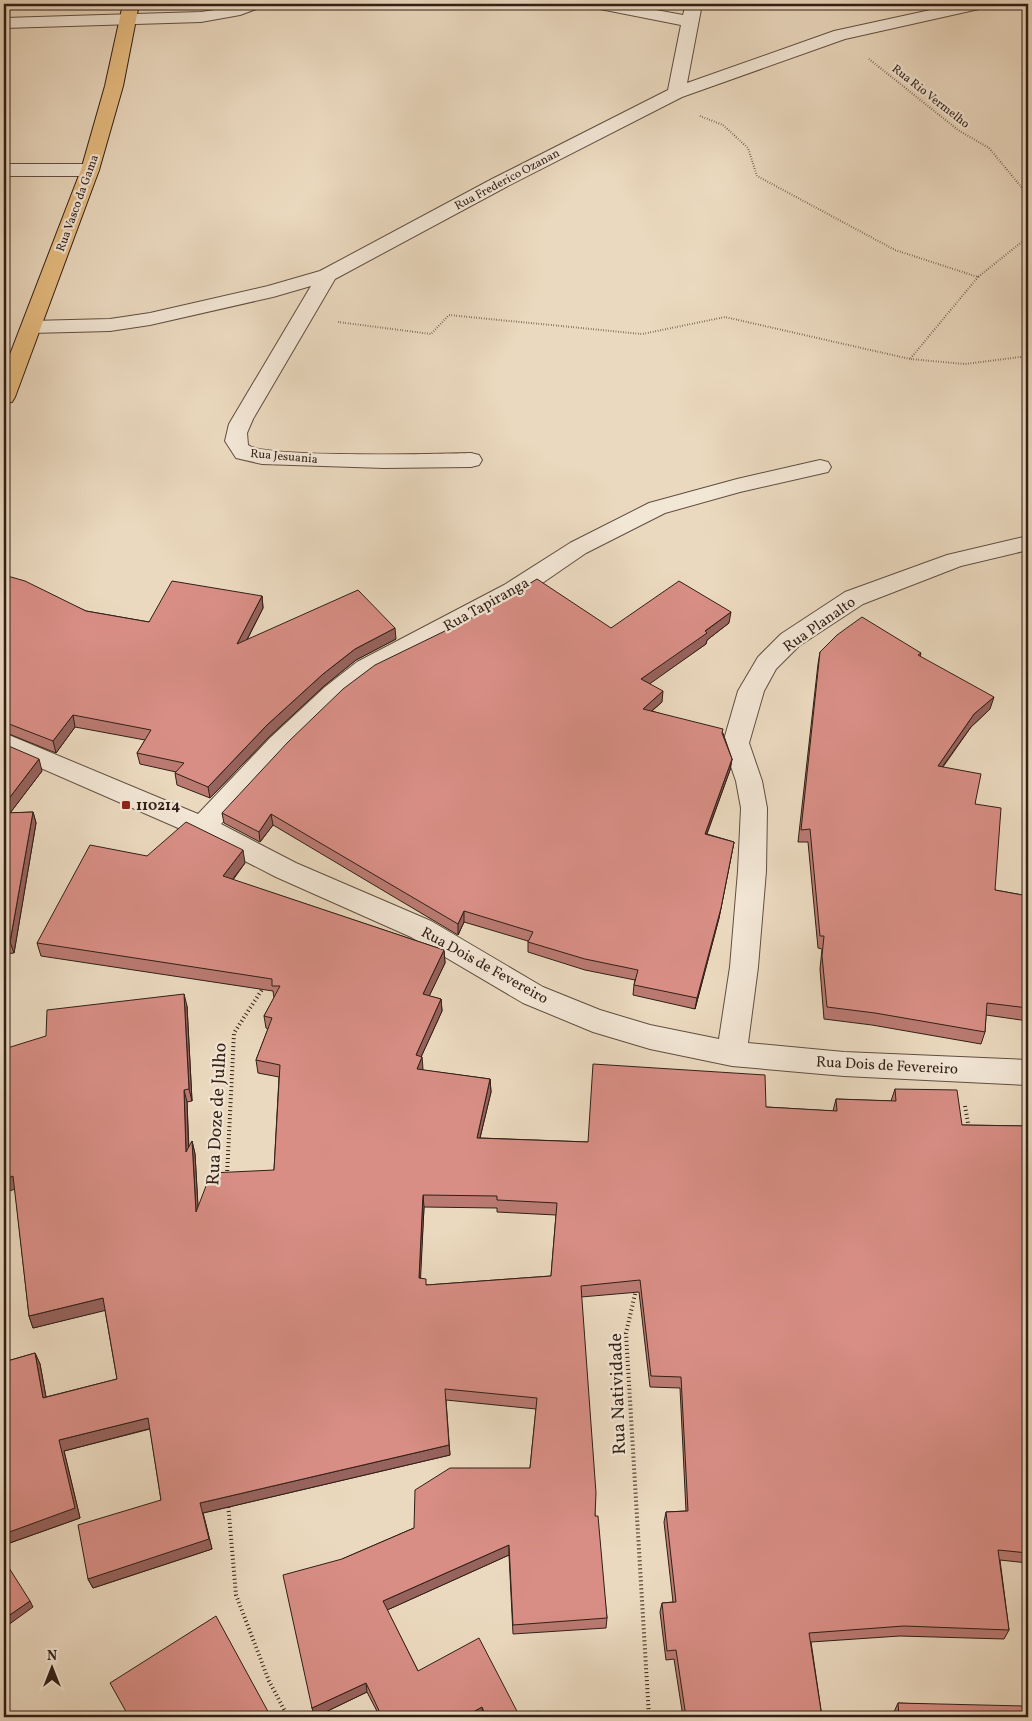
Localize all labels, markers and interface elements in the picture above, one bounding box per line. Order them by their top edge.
street label: Rua Rio Vermelho [888,61,973,132]
street label: Rua Frederico Ozanan [452,145,563,214]
street label: Rua Vasco da Gama [53,153,103,254]
street label: Rua Jesuania [250,446,318,468]
street label: Rua Tapiranga [440,573,533,638]
street label: Rua Planalto [779,593,860,658]
place label: 110214 [136,796,180,817]
marker: 110214 [120,799,132,811]
street label: Rua Dois de Fevereiro [417,923,552,1010]
street label: Rua Doze de Julho [201,1042,234,1186]
street label: Rua Dois de Fevereiro [815,1052,959,1081]
street label: Rua Natividade [604,1333,633,1455]
north arrow [28,1644,78,1694]
text: N [47,1647,57,1666]

